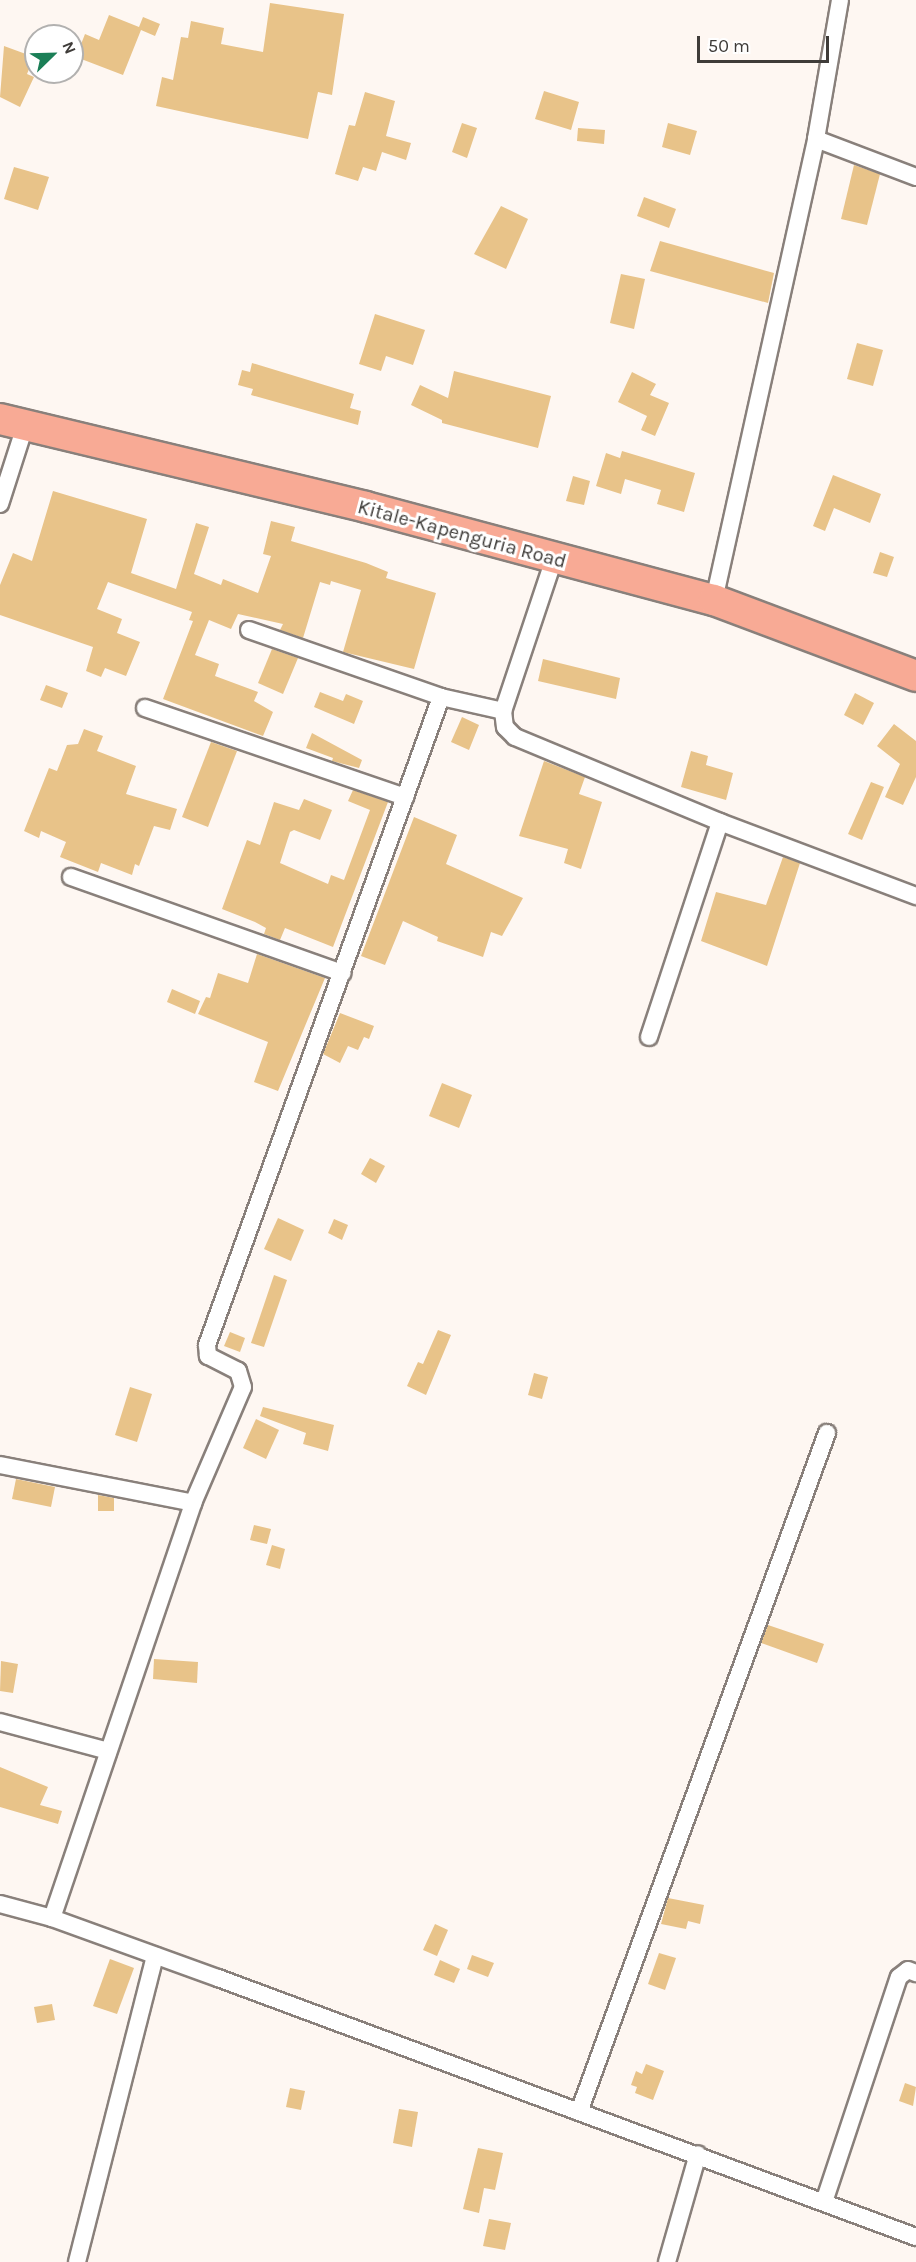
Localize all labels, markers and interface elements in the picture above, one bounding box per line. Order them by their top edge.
north arrow [24,24,84,84]
scale bar [700,24,832,62]
text: 50 m [708,35,750,57]
text: N [58,39,80,57]
street label: Kitale-Kapenguria Road [355,495,569,573]

